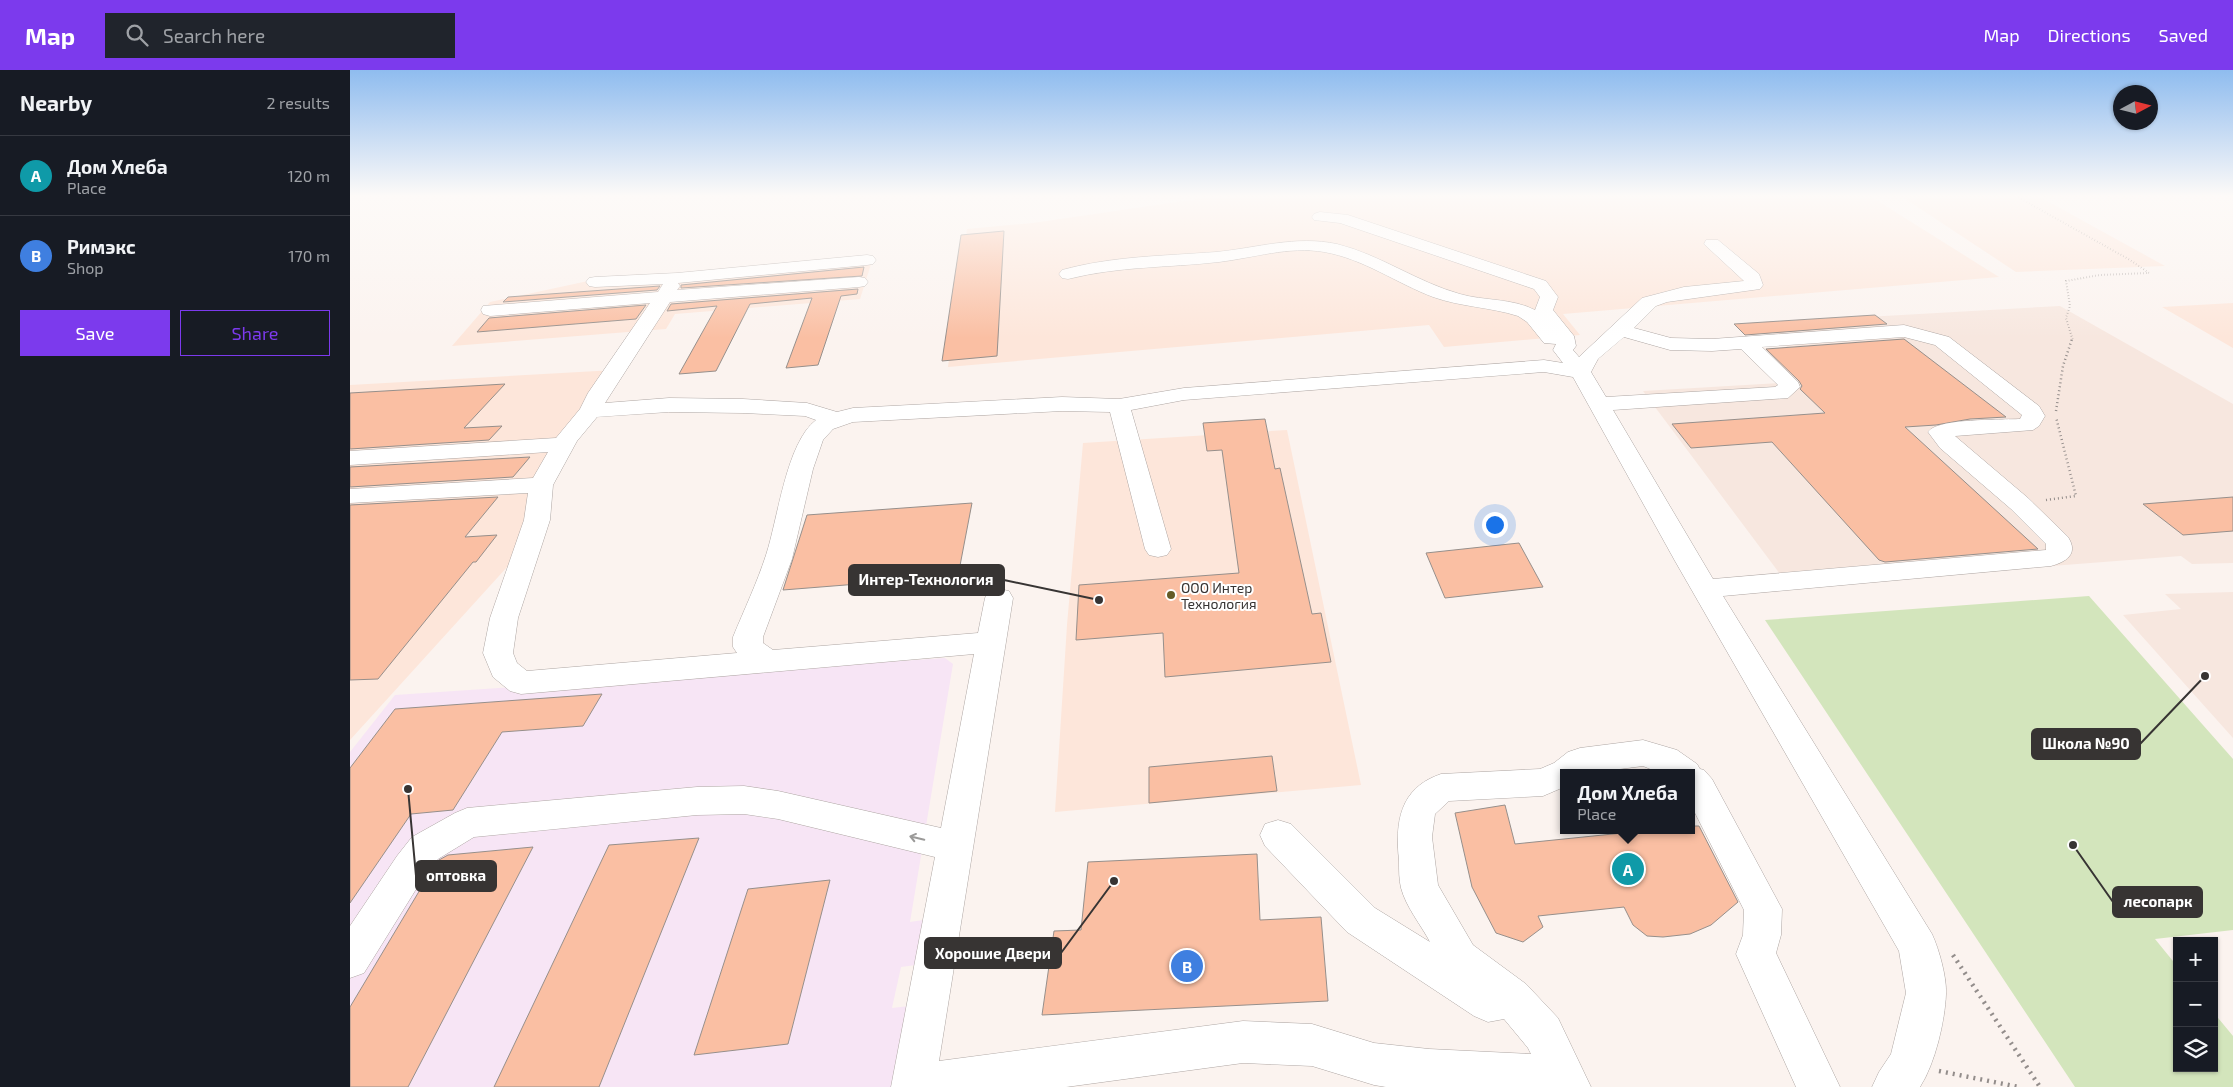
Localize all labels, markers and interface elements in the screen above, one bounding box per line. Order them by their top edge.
search box [105,13,455,58]
text: Map [25,21,75,50]
icon: search [123,21,151,49]
text: Search here [163,24,265,47]
text: Map [1983,24,2020,46]
text: Directions [2048,24,2131,46]
text: Saved [2159,24,2208,46]
north arrow [2113,85,2158,130]
text: Nearby [20,90,92,115]
text: 2 results [267,93,330,112]
text: Дом Хлеба [67,155,168,178]
text: A [31,166,41,185]
text: 120 m [287,166,330,185]
text: Place [67,178,106,197]
text: Римэкс [67,235,136,258]
text: B [31,246,41,265]
text: 170 m [288,246,330,265]
text: Shop [67,258,104,277]
button: Save [20,310,170,356]
button: Share [180,310,330,356]
your location [1482,512,1508,538]
callout: Интер-Технология [849,565,1004,595]
text: Интер-Технология [858,570,994,588]
place label: ООО Интер Технология [1181,579,1257,612]
marker: ООО Интер Технология [1165,589,1177,601]
callout: Школа №90 [2032,729,2140,759]
text: Школа №90 [2042,734,2130,752]
popup [1560,769,1695,834]
text: Дом Хлеба [1577,781,1678,804]
text: Place [1577,804,1616,823]
one-way arrow [910,833,926,842]
pin: A [1612,850,1644,888]
callout: оптовка [416,861,496,891]
text: оптовка [426,866,486,884]
callout: лесопарк [2113,887,2202,917]
text: лесопарк [2124,892,2193,910]
map controls [2173,937,2218,1072]
button: + [2173,937,2218,982]
callout: Хорошие Двери [925,938,1061,968]
text: Хорошие Двери [935,944,1051,962]
pin: B [1171,947,1203,985]
button: − [2173,982,2218,1027]
button: layers [2173,1027,2218,1072]

